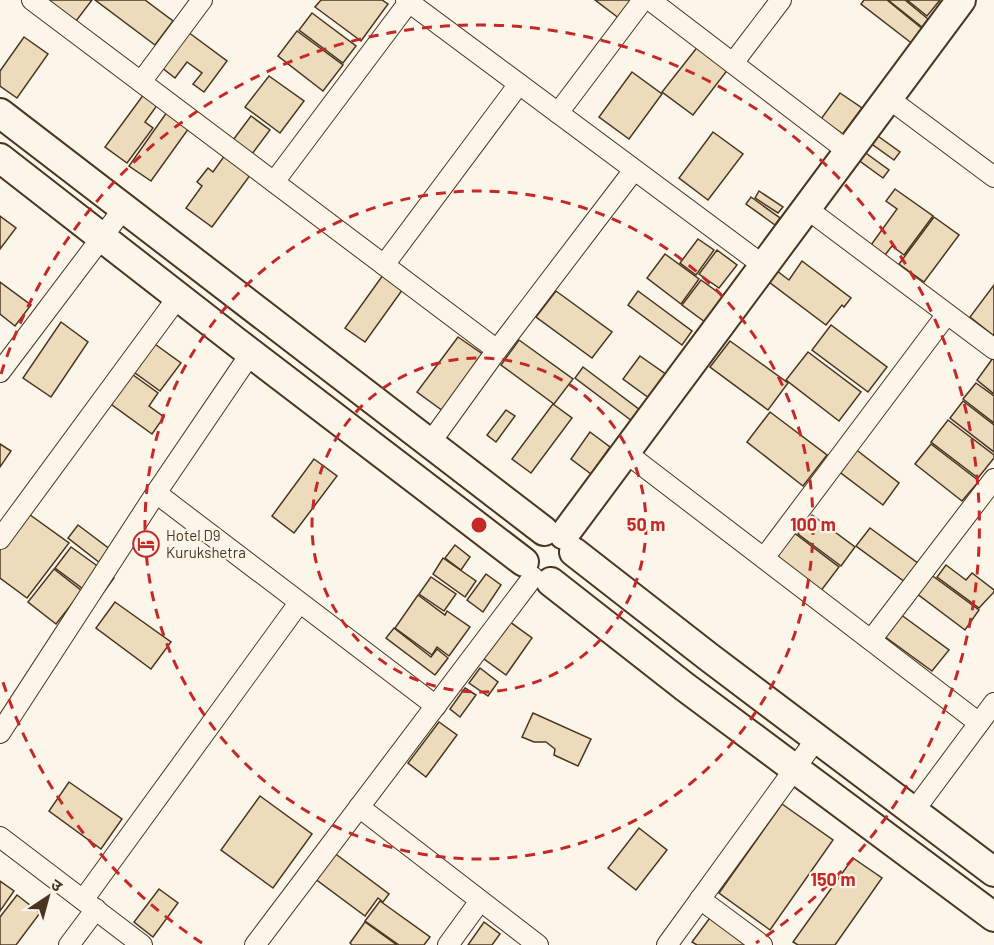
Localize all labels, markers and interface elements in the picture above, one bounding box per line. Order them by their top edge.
text: 50 m [627,513,665,535]
text: 100 m [790,513,836,535]
centre of rings [469,515,489,535]
place label: Hotel D9 Kurukshetra [166,526,246,561]
hotel icon: Hotel D9 Kurukshetra [131,529,161,559]
north arrow [18,867,78,927]
text: 150 m [811,868,855,890]
text: उ [48,874,67,895]

